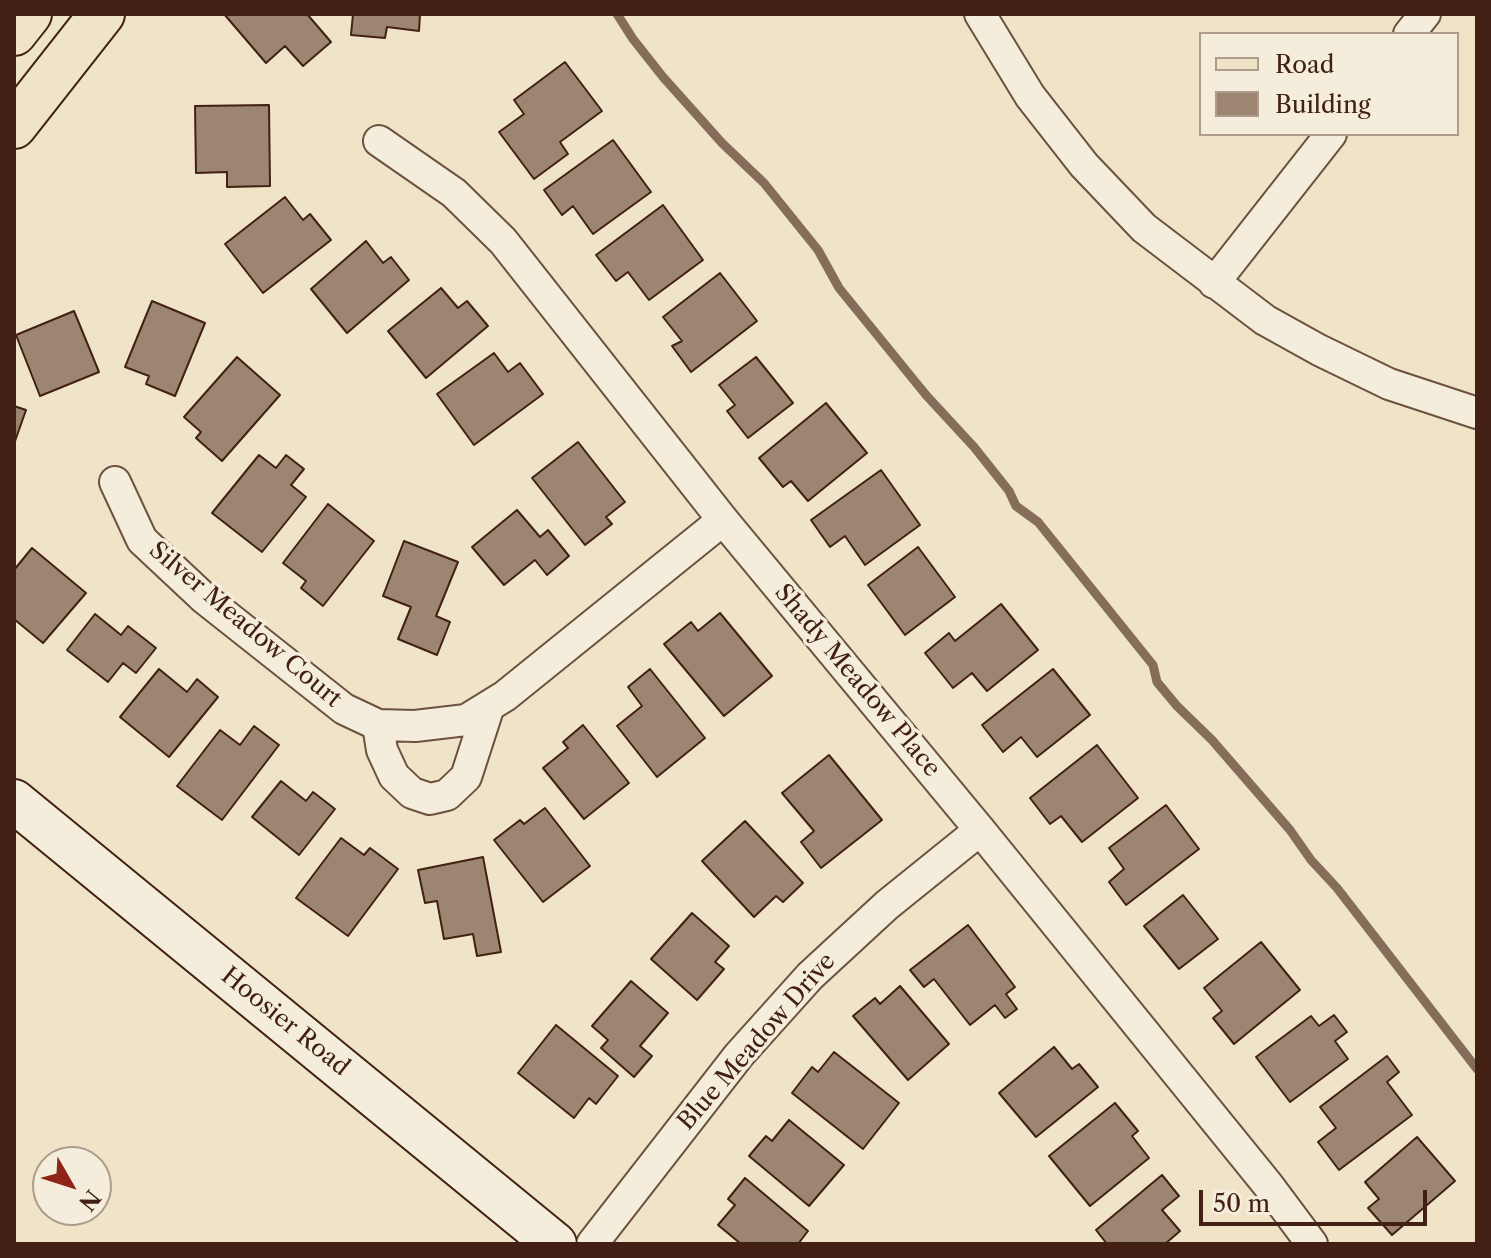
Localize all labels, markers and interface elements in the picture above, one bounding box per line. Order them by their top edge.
legend [1199,32,1459,136]
text: Road [1275,50,1334,79]
text: Building [1275,90,1371,119]
street label: Silver Meadow Court [143,536,347,714]
street label: Shady Meadow Place [768,579,946,783]
street label: Blue Meadow Drive [672,947,842,1137]
street label: Hoosier Road [215,962,355,1082]
north arrow [32,1146,112,1226]
scale bar [1203,1174,1431,1224]
text: N [73,1184,106,1216]
text: 50 m [1213,1189,1270,1218]

